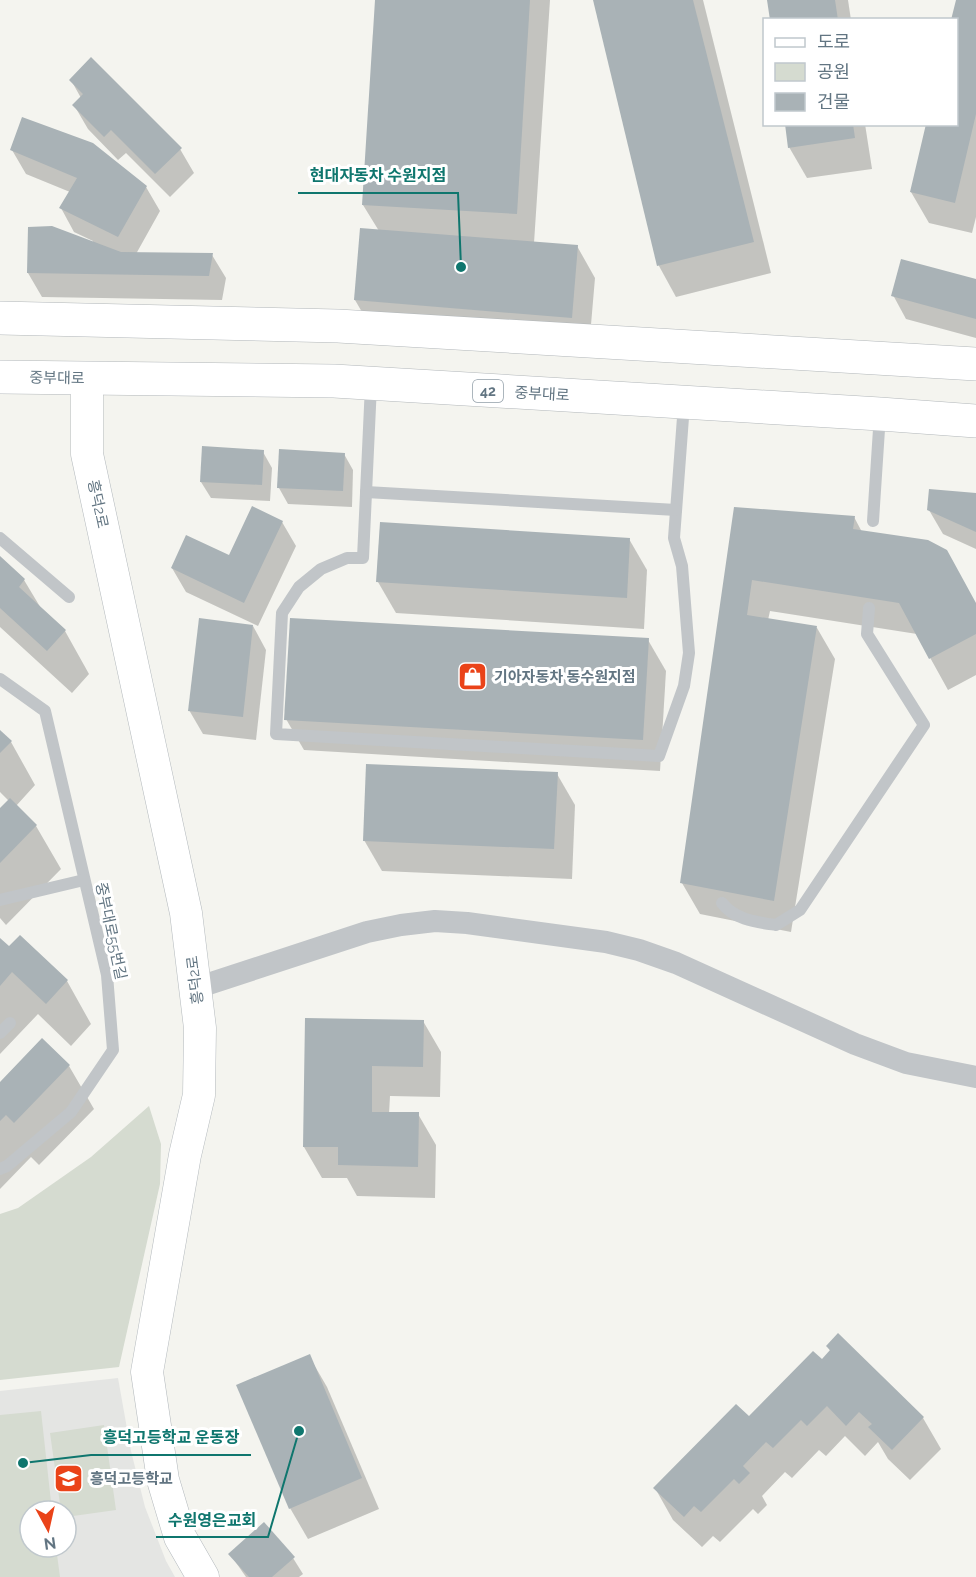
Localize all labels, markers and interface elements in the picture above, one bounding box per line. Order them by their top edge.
legend [763,18,958,126]
text: 도로 [817,31,850,52]
text: 공원 [817,61,850,82]
text: 건물 [817,91,850,112]
callout: 현대자동차 수원지점 [298,159,458,193]
text: 현대자동차 수원지점 [310,166,446,185]
street label: 중부대로 [29,369,85,387]
road number: 42 [473,380,503,402]
street label: 중부대로 [514,384,570,404]
street label: 흥덕2로 [84,478,112,530]
shop icon: 기아자동차 동수원지점 [457,661,489,693]
place label: 기아자동차 동수원지점 [494,668,636,686]
street label: 중부대로55번길 [92,881,130,981]
street label: 흥덕2로 [183,954,207,1006]
callout: 흥덕고등학교 운동장 [91,1421,251,1455]
text: 흥덕고등학교 운동장 [103,1428,239,1447]
school or university icon: 흥덕고등학교 [53,1463,85,1495]
place label: 흥덕고등학교 [90,1470,173,1488]
north arrow [18,1499,78,1559]
callout: 수원영은교회 [156,1503,268,1537]
text: 수원영은교회 [168,1511,256,1530]
text: N [43,1533,57,1554]

